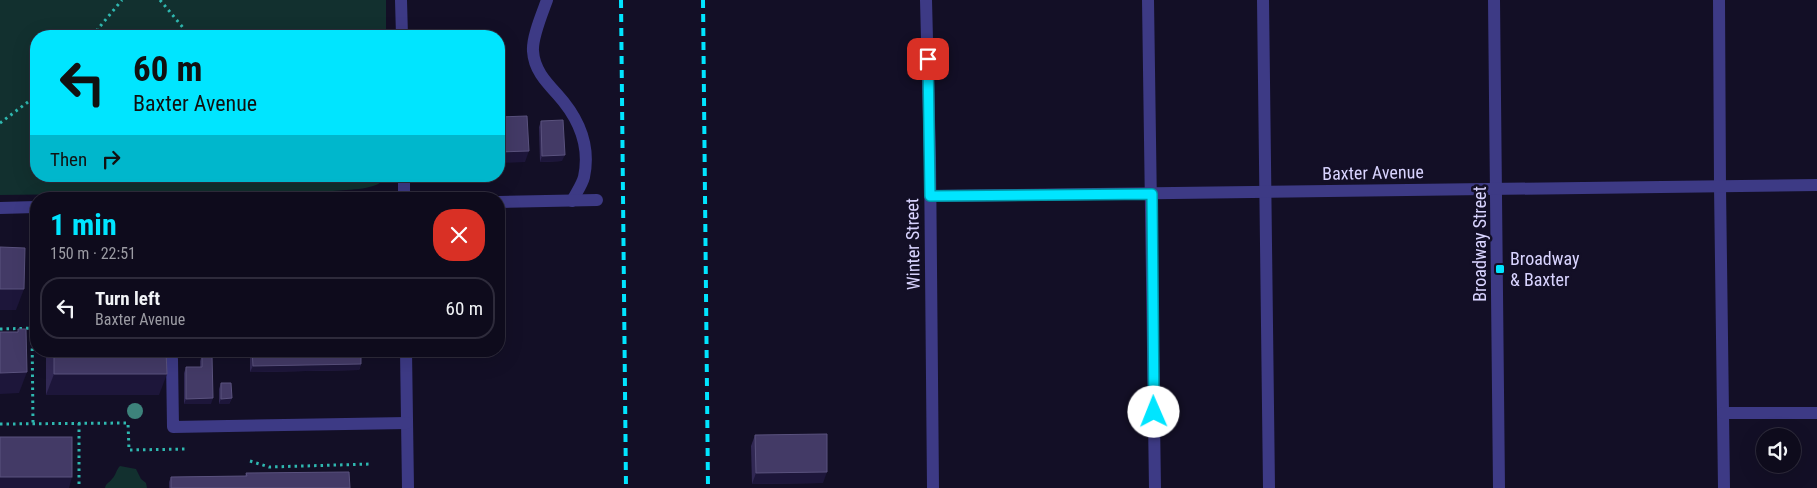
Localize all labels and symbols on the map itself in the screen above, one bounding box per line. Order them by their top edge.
pin [907,38,949,80]
street label: Baxter Avenue [1322,161,1424,184]
street label: Broadway Street [1469,186,1490,302]
street label: Winter Street [901,198,924,290]
place label: Broadway & Baxter [1510,248,1580,290]
marker: Broadway & Baxter [1494,263,1506,275]
position arrow [1127,385,1179,437]

